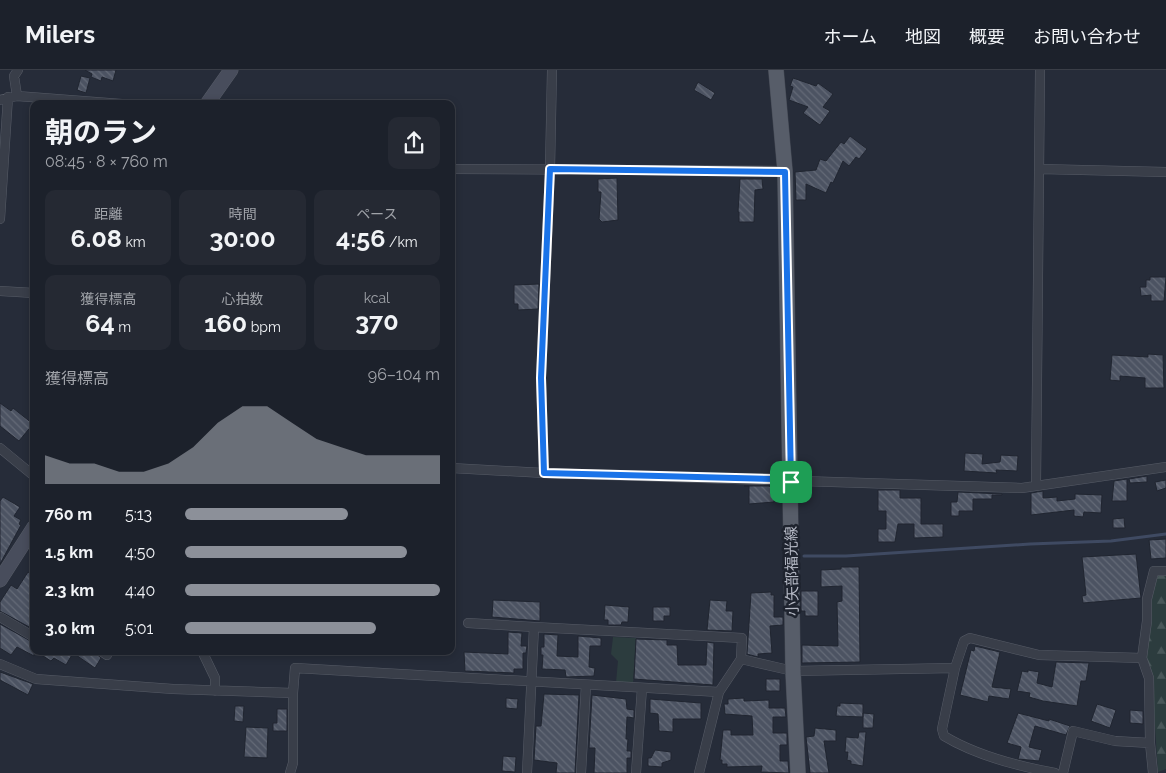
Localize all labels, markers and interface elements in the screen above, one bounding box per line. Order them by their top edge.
text: Milers [25,20,95,49]
text: ホーム [824,26,877,47]
text: 地図 [905,26,941,47]
text: 概要 [969,26,1005,47]
text: お問い合わせ [1033,26,1141,47]
text: 朝のラン [45,116,157,149]
button: share [388,117,440,169]
text: 08:45 · 8 × 760 m [45,152,168,171]
text: 距離 [94,206,122,222]
text: 時間 [228,206,256,222]
text: ペース [356,206,397,222]
text: 6.08 [71,223,122,253]
text: 30:00 [209,223,276,253]
text: 4:56 [336,223,385,253]
text: km [122,234,146,250]
text: /km [385,234,418,250]
text: kcal [364,290,390,306]
text: 獲得標高 [80,291,136,307]
text: 心拍数 [221,291,263,307]
text: 370 [355,306,398,336]
text: 64 [85,308,115,338]
text: 160 [204,308,247,338]
text: m [115,319,131,335]
text: bpm [247,319,281,335]
text: 96–104 m [368,365,440,384]
text: 獲得標高 [45,369,109,388]
pin [770,461,812,503]
icon: arrive [777,468,805,496]
text: 760 m [45,505,92,524]
text: 5:13 [125,505,152,524]
street label: 小矢部福光線 [782,526,802,616]
text: 1.5 km [45,543,93,562]
text: 4:50 [125,543,155,562]
text: 2.3 km [45,581,94,600]
text: 4:40 [125,581,155,600]
text: 3.0 km [45,619,95,638]
text: 5:01 [125,619,153,638]

